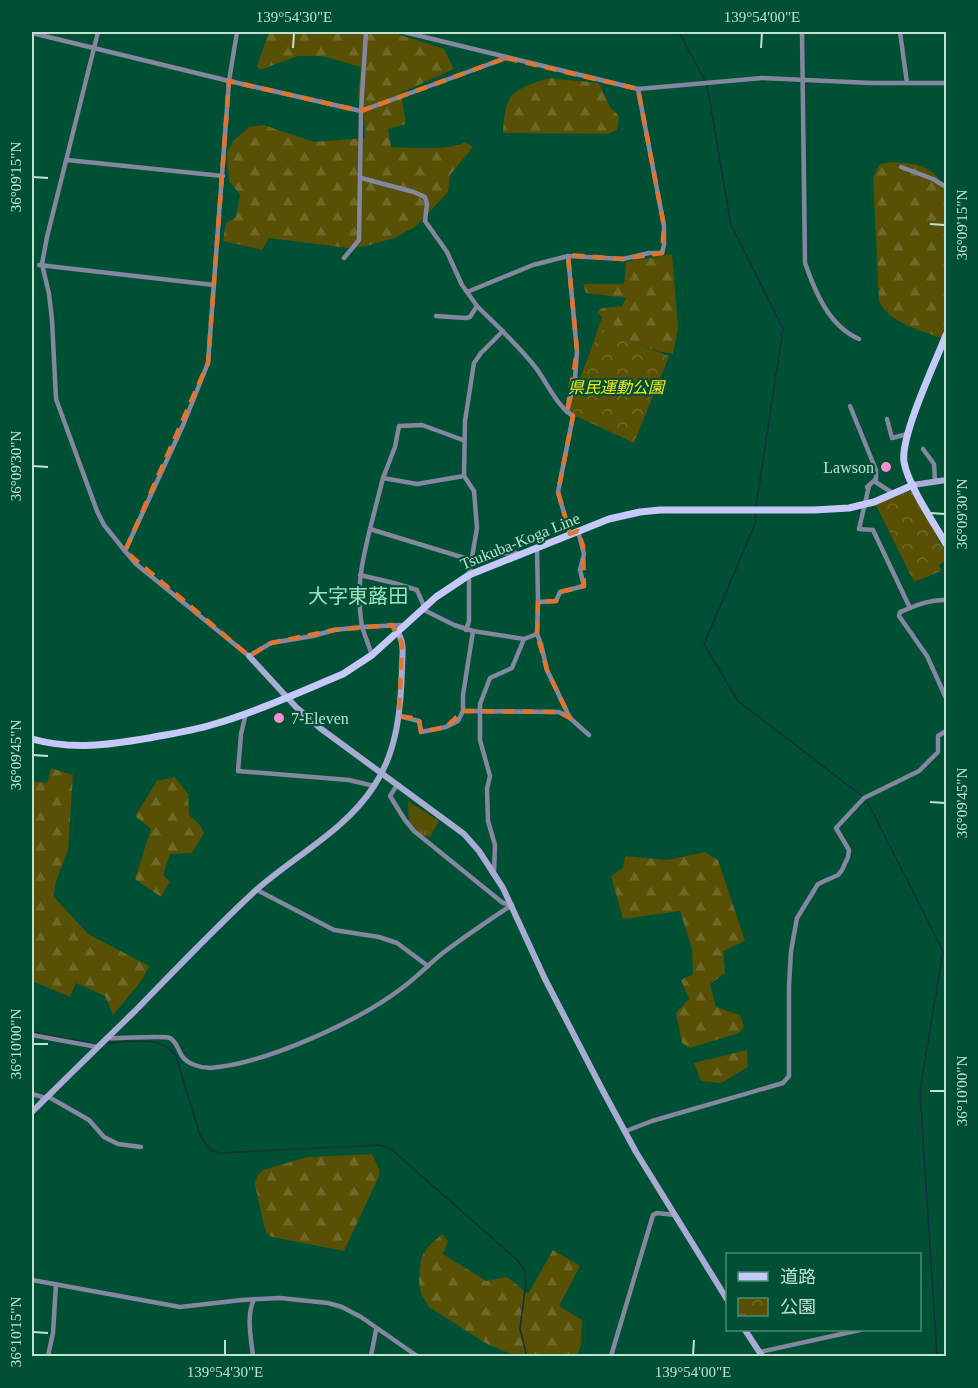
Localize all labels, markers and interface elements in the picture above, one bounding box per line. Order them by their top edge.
text: 139°54'30"E [256,9,332,25]
text: 139°54'00"E [724,9,800,25]
text: 36°09'15"N [8,142,24,212]
text: 36°09'15"N [954,190,970,260]
park label: 県民運動公園 [568,379,666,396]
text: 36°09'30"N [8,431,24,501]
place label: Lawson [823,459,874,476]
marker: Lawson [879,460,893,474]
text: 36°09'30"N [954,479,970,549]
street label: Tsukuba-Koga Line [458,509,583,574]
district label: 大字東蕗田 [308,585,408,607]
place label: 7-Eleven [291,710,349,727]
marker: 7-Eleven [272,711,286,725]
text: 36°09'45"N [8,720,24,790]
text: 36°09'45"N [954,768,970,838]
text: 36°10'00"N [8,1009,24,1079]
text: 36°10'00"N [954,1056,970,1126]
legend [726,1253,921,1331]
text: 道路 [780,1267,816,1287]
text: 36°10'15"N [8,1297,24,1367]
text: 公園 [780,1297,816,1317]
text: 139°54'30"E [187,1364,263,1380]
text: 139°54'00"E [655,1364,731,1380]

